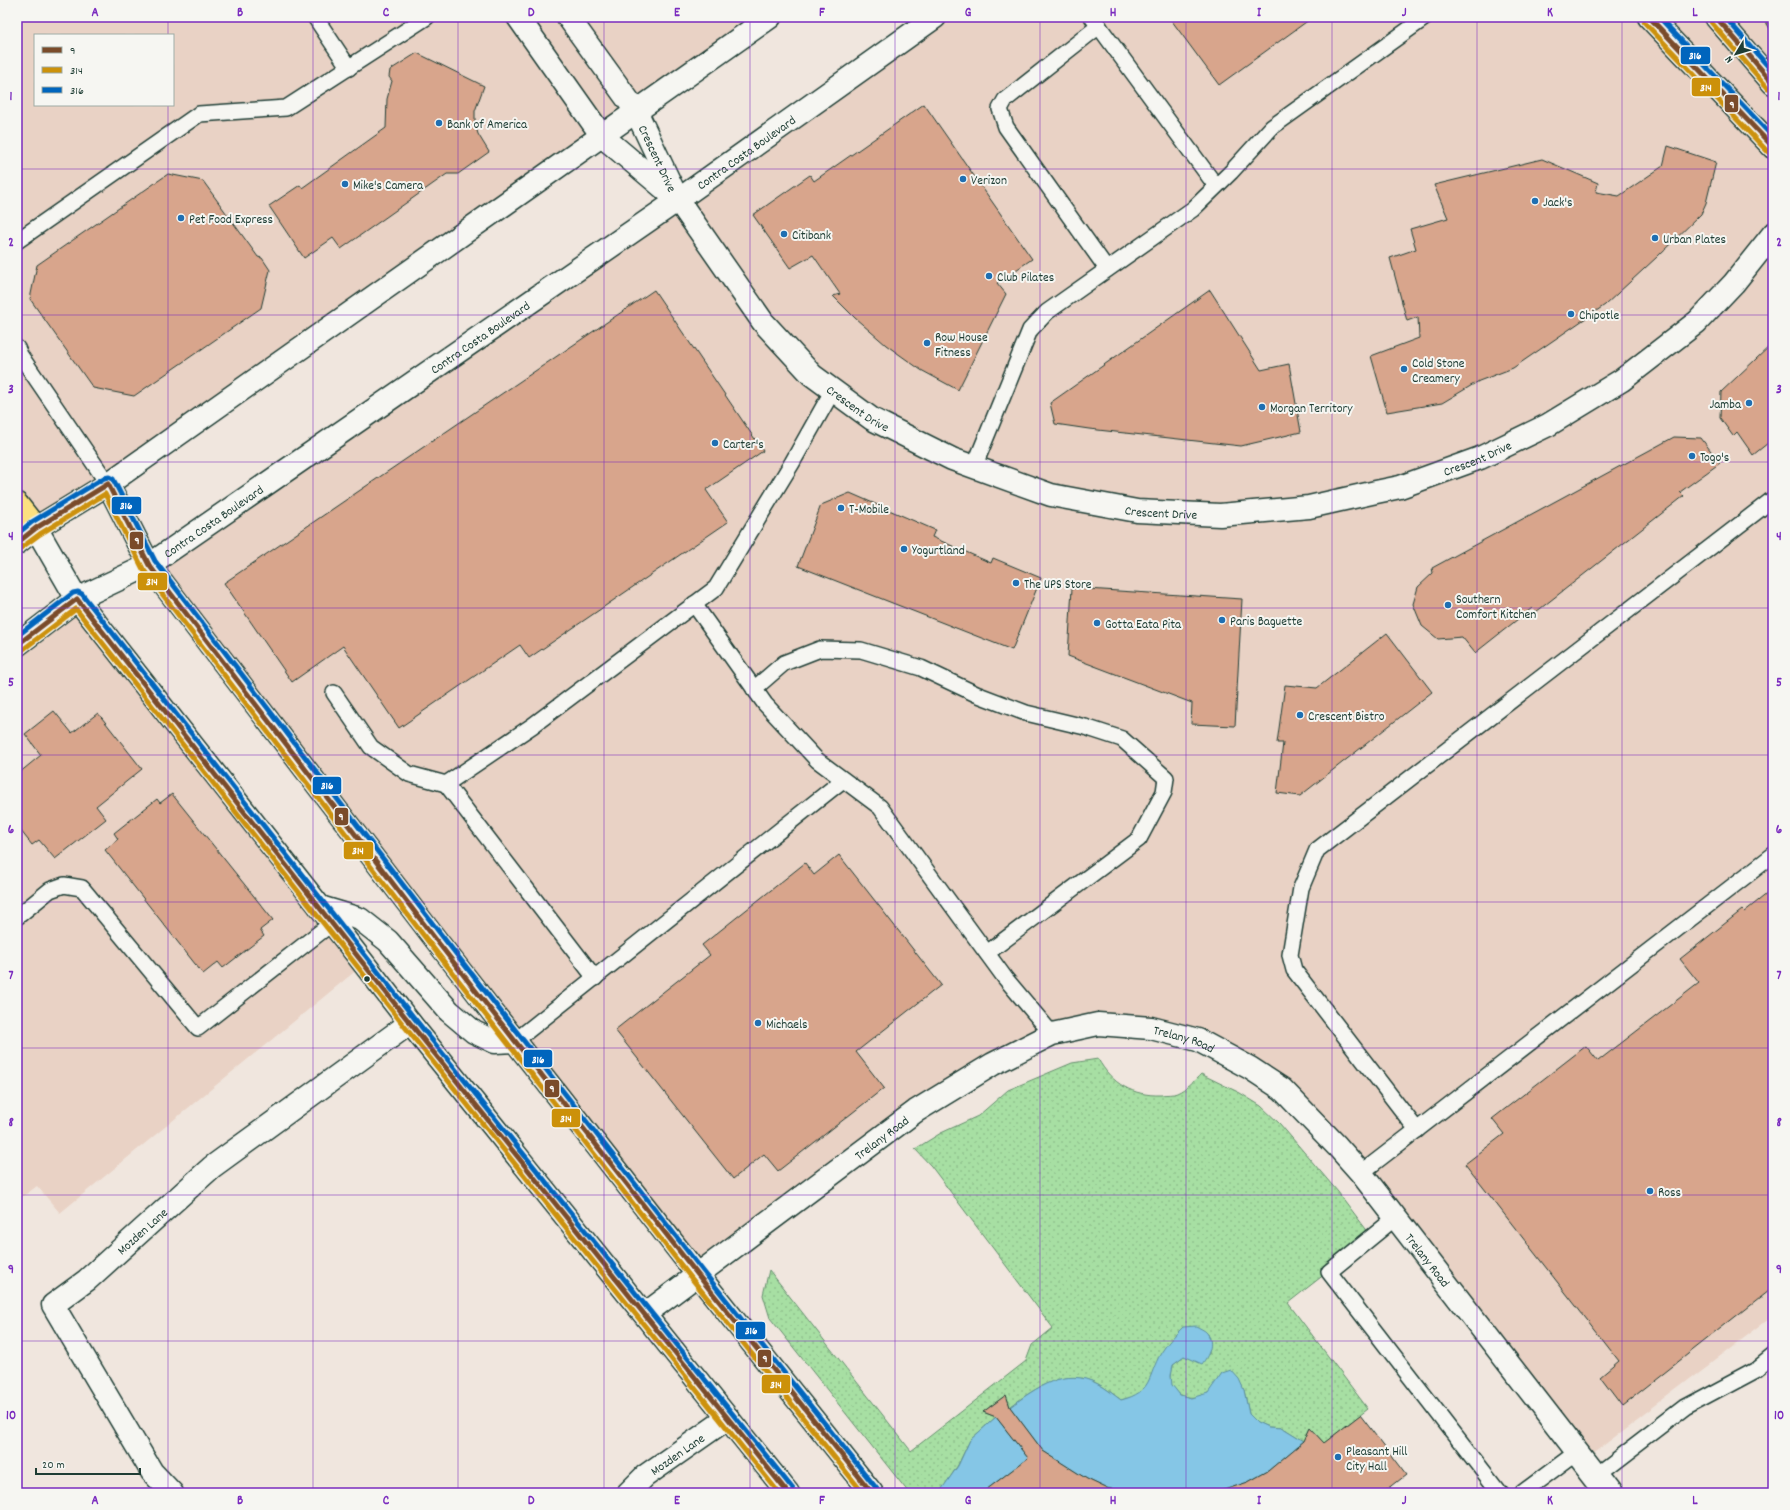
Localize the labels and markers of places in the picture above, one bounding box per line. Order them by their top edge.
place label: Bank of America [447,116,528,135]
marker: Bank of America [434,118,444,128]
place label: Verizon [971,172,1007,191]
marker: Verizon [958,174,968,184]
place label: Mike's Camera [353,177,424,196]
marker: Mike's Camera [340,179,350,189]
place label: Jack's [1543,194,1572,213]
marker: Jack's [1530,196,1540,206]
place label: Pet Food Express [189,211,273,230]
marker: Pet Food Express [176,213,186,223]
place label: Citibank [792,227,831,246]
marker: Citibank [779,229,789,239]
place label: Urban Plates [1663,231,1726,250]
marker: Urban Plates [1650,233,1660,243]
place label: Club Pilates [997,269,1054,288]
marker: Club Pilates [984,271,994,281]
place label: Chipotle [1579,307,1619,326]
marker: Chipotle [1566,309,1576,319]
place label: Row House Fitness [935,329,988,363]
marker: Row House Fitness [922,338,932,348]
place label: Cold Stone Creamery [1412,355,1465,389]
marker: Cold Stone Creamery [1399,364,1409,374]
place label: Jamba [1710,396,1742,415]
marker: Jamba [1744,398,1754,408]
place label: Morgan Territory [1270,400,1353,419]
marker: Morgan Territory [1257,402,1267,412]
place label: Carter's [723,436,764,455]
marker: Carter's [710,438,720,448]
place label: Togo's [1700,449,1729,468]
marker: Togo's [1687,451,1697,461]
place label: T-Mobile [849,501,889,520]
marker: T-Mobile [836,503,846,513]
place label: Yogurtland [912,542,965,561]
marker: Yogurtland [899,544,909,554]
place label: The UPS Store [1024,576,1092,595]
marker: The UPS Store [1011,578,1021,588]
place label: Southern Comfort Kitchen [1456,591,1536,625]
marker: Southern Comfort Kitchen [1443,600,1453,610]
place label: Paris Baguette [1230,613,1303,632]
marker: Paris Baguette [1217,615,1227,625]
place label: Gotta Eata Pita [1105,616,1182,635]
marker: Gotta Eata Pita [1092,618,1102,628]
place label: Crescent Bistro [1308,708,1385,727]
marker: Crescent Bistro [1295,710,1305,720]
unlabelled marker [362,974,372,984]
place label: Michaels [766,1016,808,1035]
marker: Michaels [753,1018,763,1028]
place label: Ross [1658,1184,1681,1203]
marker: Ross [1645,1186,1655,1196]
place label: Pleasant Hill City Hall [1346,1443,1407,1477]
marker: Pleasant Hill City Hall [1333,1452,1343,1462]

